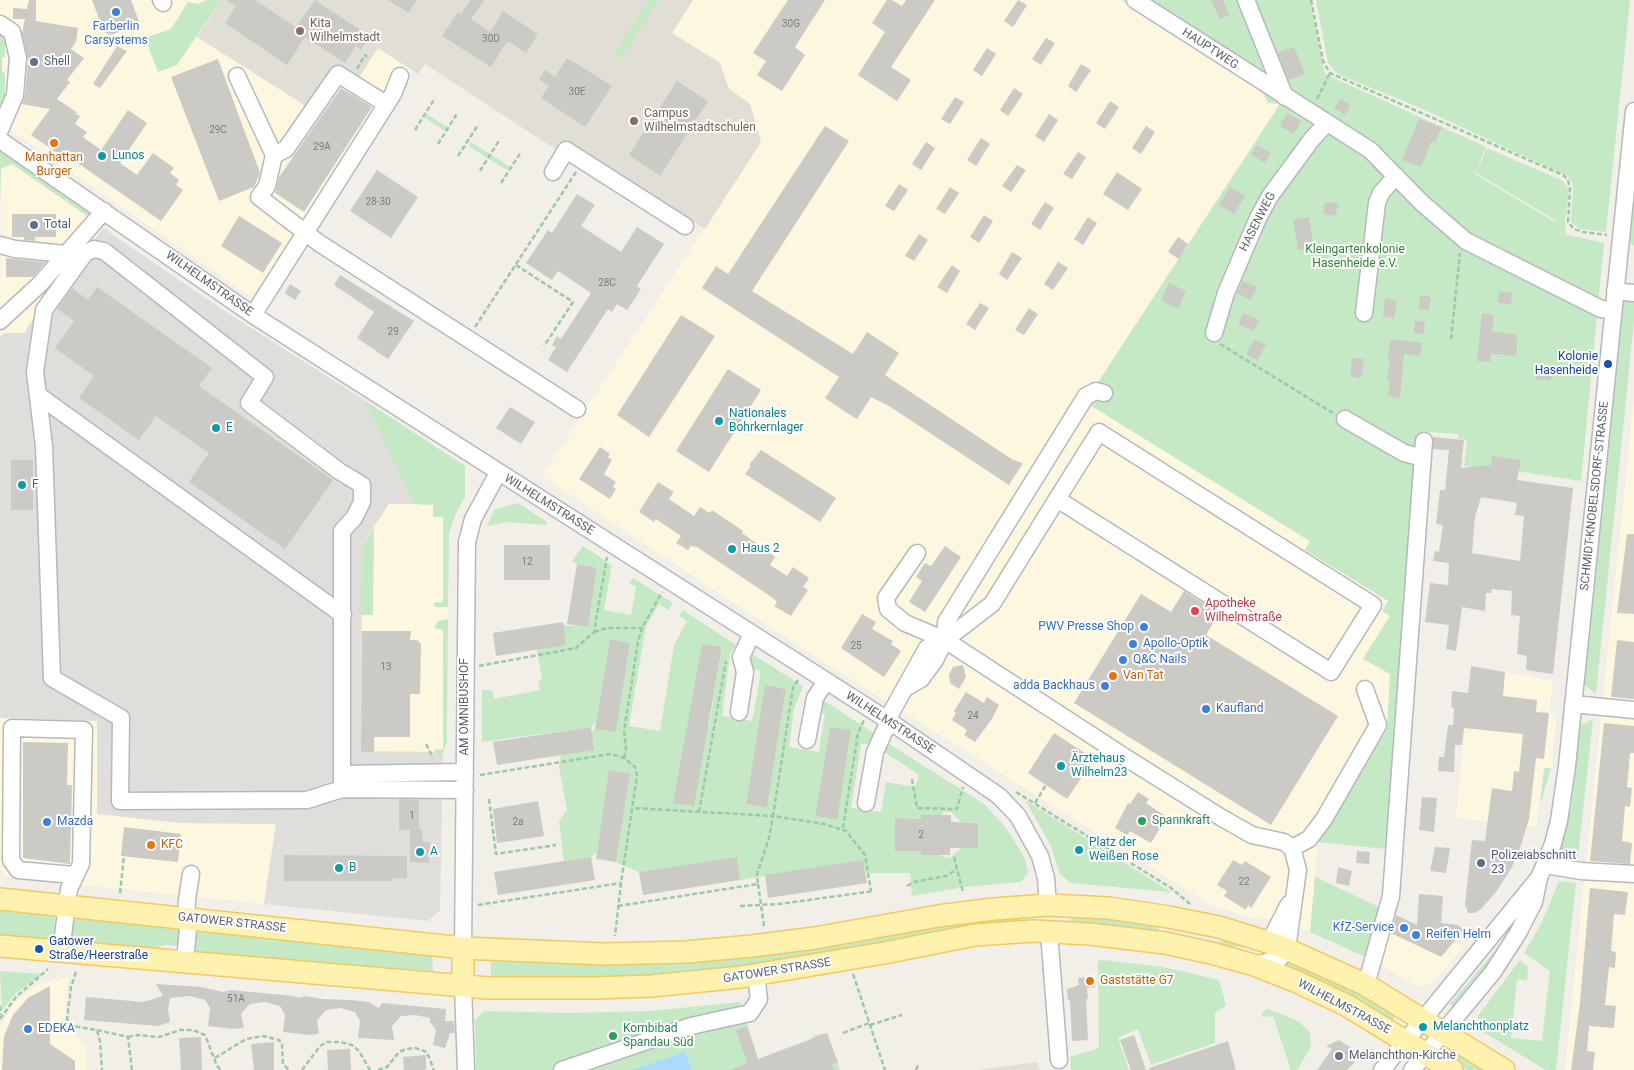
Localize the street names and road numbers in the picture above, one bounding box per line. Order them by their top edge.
street label: HAUPTWEG [1179,25,1241,73]
street label: HASENWEG [1237,190,1279,254]
street label: WILHELMSTRASSE [163,248,255,320]
street label: SCHMIDT-KNOBELSDORF-STRASSE [1578,401,1612,591]
street label: WILHELMSTRASSE [501,472,597,538]
street label: AM OMNIBUSHOF [458,658,472,756]
street label: WILHELMSTRASSE [843,689,937,757]
street label: GATOWER STRASSE [177,910,287,936]
street label: GATOWER STRASSE [722,955,832,987]
street label: WILHELMSTRASSE [1295,976,1393,1038]

